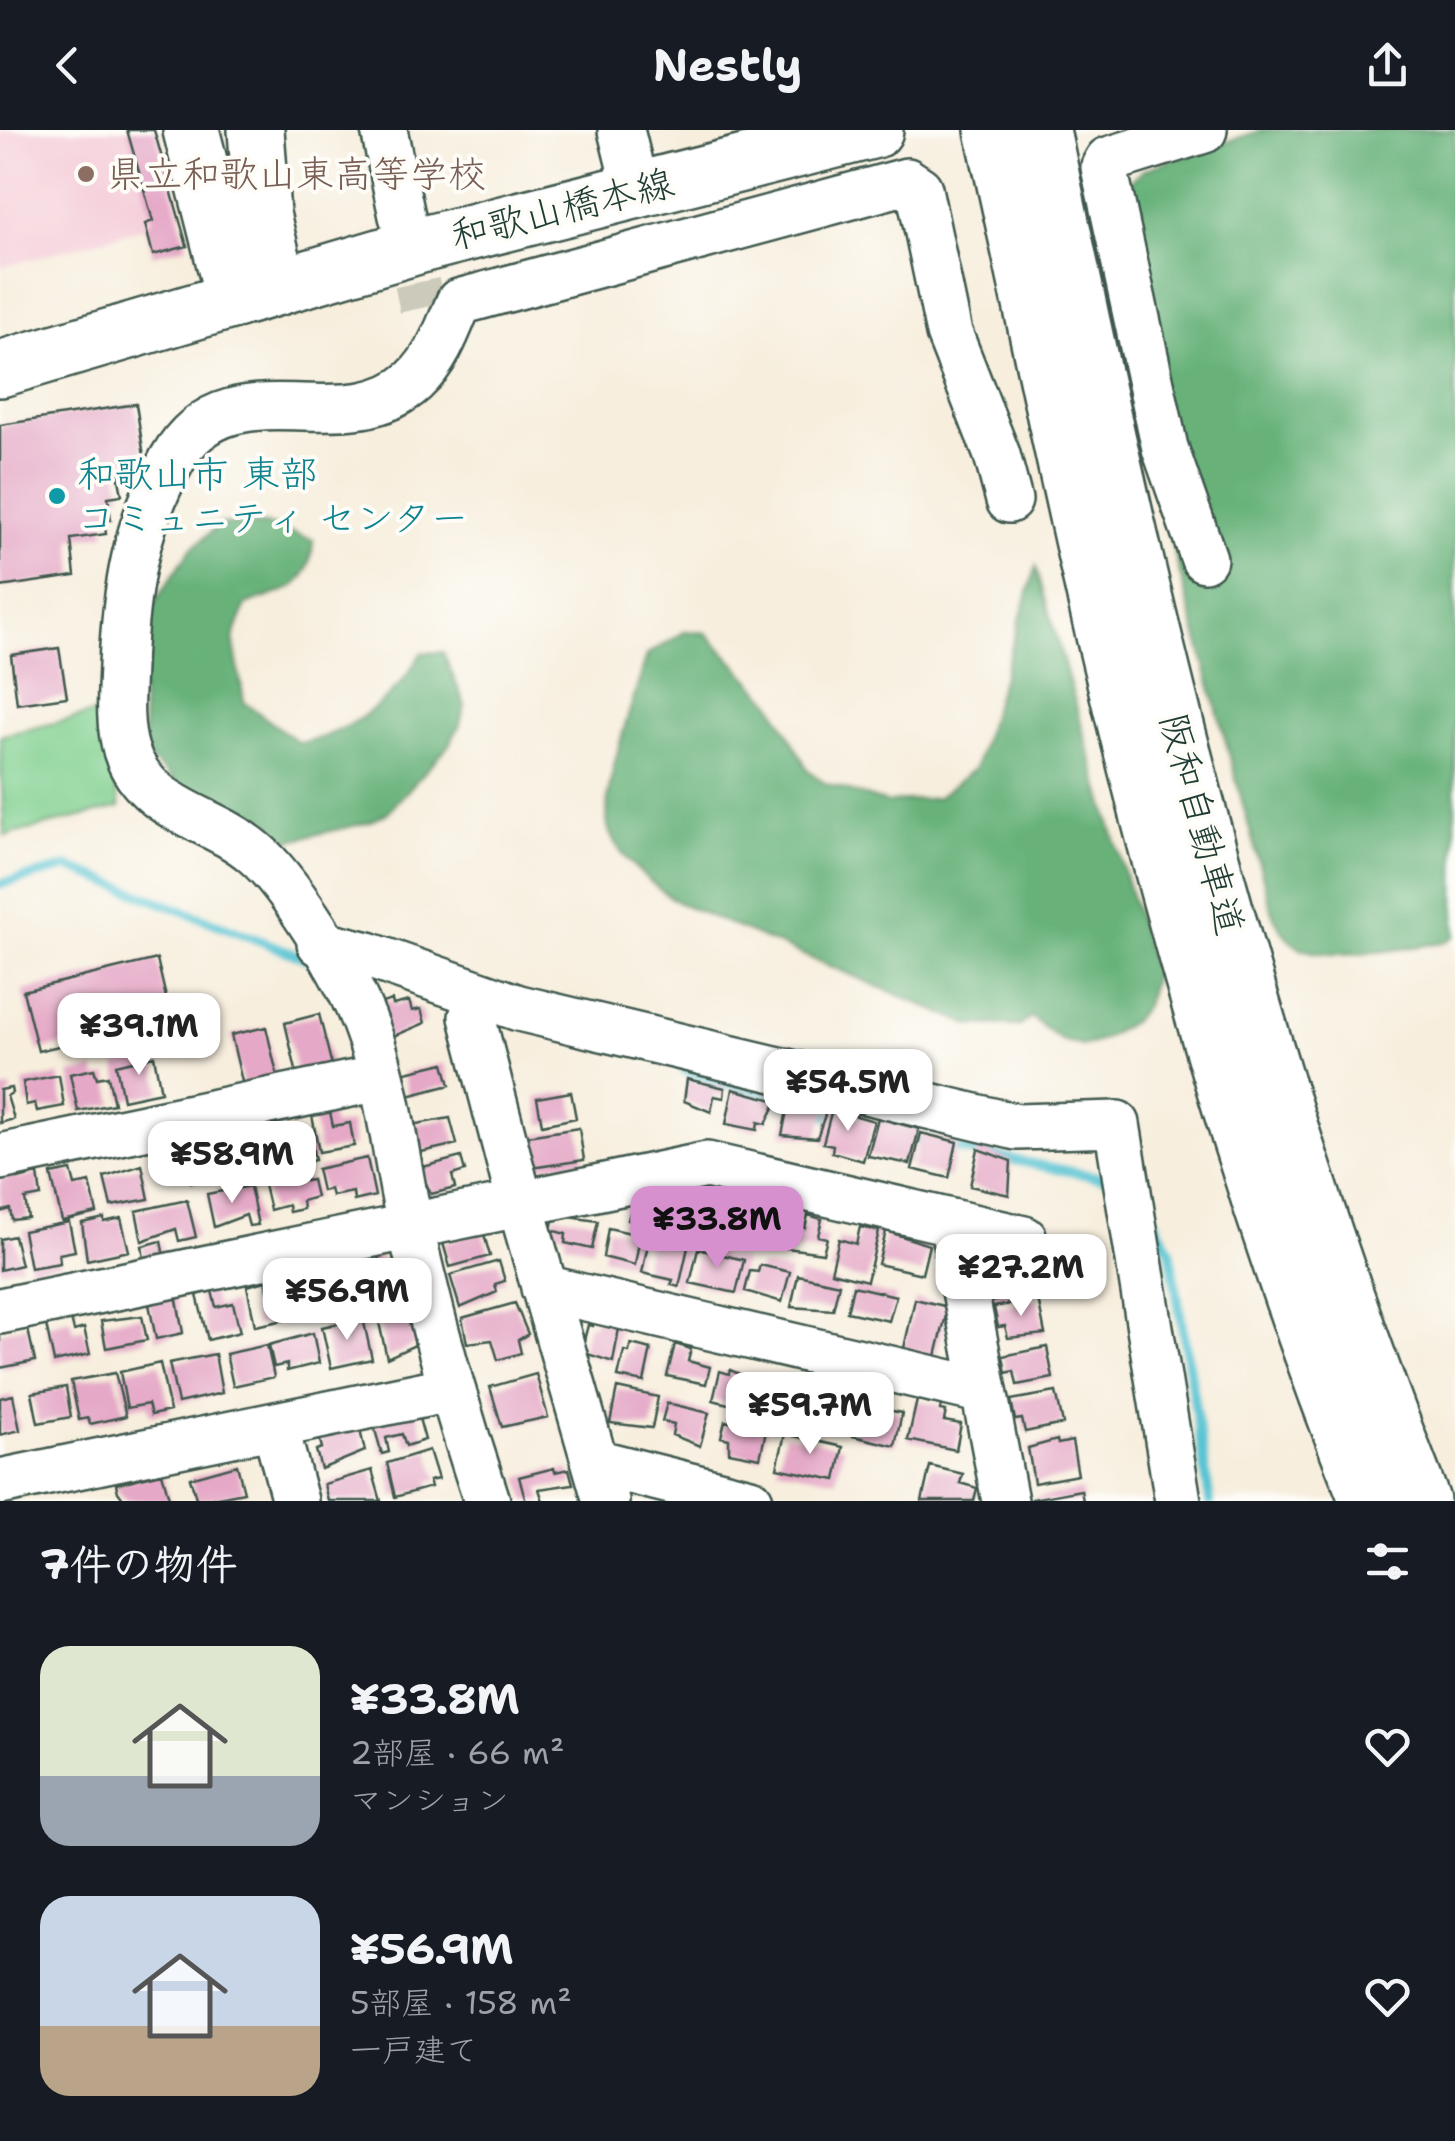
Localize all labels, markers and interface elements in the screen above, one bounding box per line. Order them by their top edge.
text: Nestly [653,35,802,95]
icon: back [40,38,95,93]
icon: share [1360,38,1415,93]
place label: 県立和歌山東高等学校 [106,148,486,199]
street label: 和歌山橋本線 [445,156,679,261]
marker: 県立和歌山東高等学校 [75,163,97,185]
place label: 和歌山市 東部 コミュニティ センター [77,448,468,543]
marker: 和歌山市 東部 コミュニティ センター [46,485,68,507]
street label: 阪和自動車道 [1148,707,1257,941]
pin: ¥39.1M [58,993,220,1078]
text: ¥39.1M [79,1004,199,1047]
pin: ¥54.5M [767,1049,929,1134]
text: ¥54.5M [786,1060,910,1103]
pin: ¥58.9M [151,1121,313,1206]
text: ¥58.9M [170,1132,294,1175]
pin: ¥33.8M [636,1186,798,1271]
text: ¥33.8M [652,1197,782,1240]
pin: ¥27.2M [940,1234,1102,1319]
text: ¥27.2M [958,1245,1084,1288]
pin: ¥56.9M [266,1258,428,1343]
text: ¥56.9M [285,1269,409,1312]
pin: ¥59.7M [729,1372,891,1457]
text: ¥59.7M [748,1383,872,1426]
icon: filters [1360,1534,1415,1589]
text: 7件の物件 [40,1536,237,1592]
text: ¥33.8M [350,1671,520,1727]
icon: home [120,1686,240,1806]
icon: heart [1360,1719,1415,1774]
text: 2部屋 · 66 m² [350,1731,564,1774]
text: マンション [350,1778,509,1821]
text: ¥56.9M [350,1921,513,1977]
icon: home [120,1936,240,2056]
icon: heart [1360,1969,1415,2024]
text: 5部屋 · 158 m² [350,1981,572,2024]
text: 一戸建て [350,2028,478,2071]

